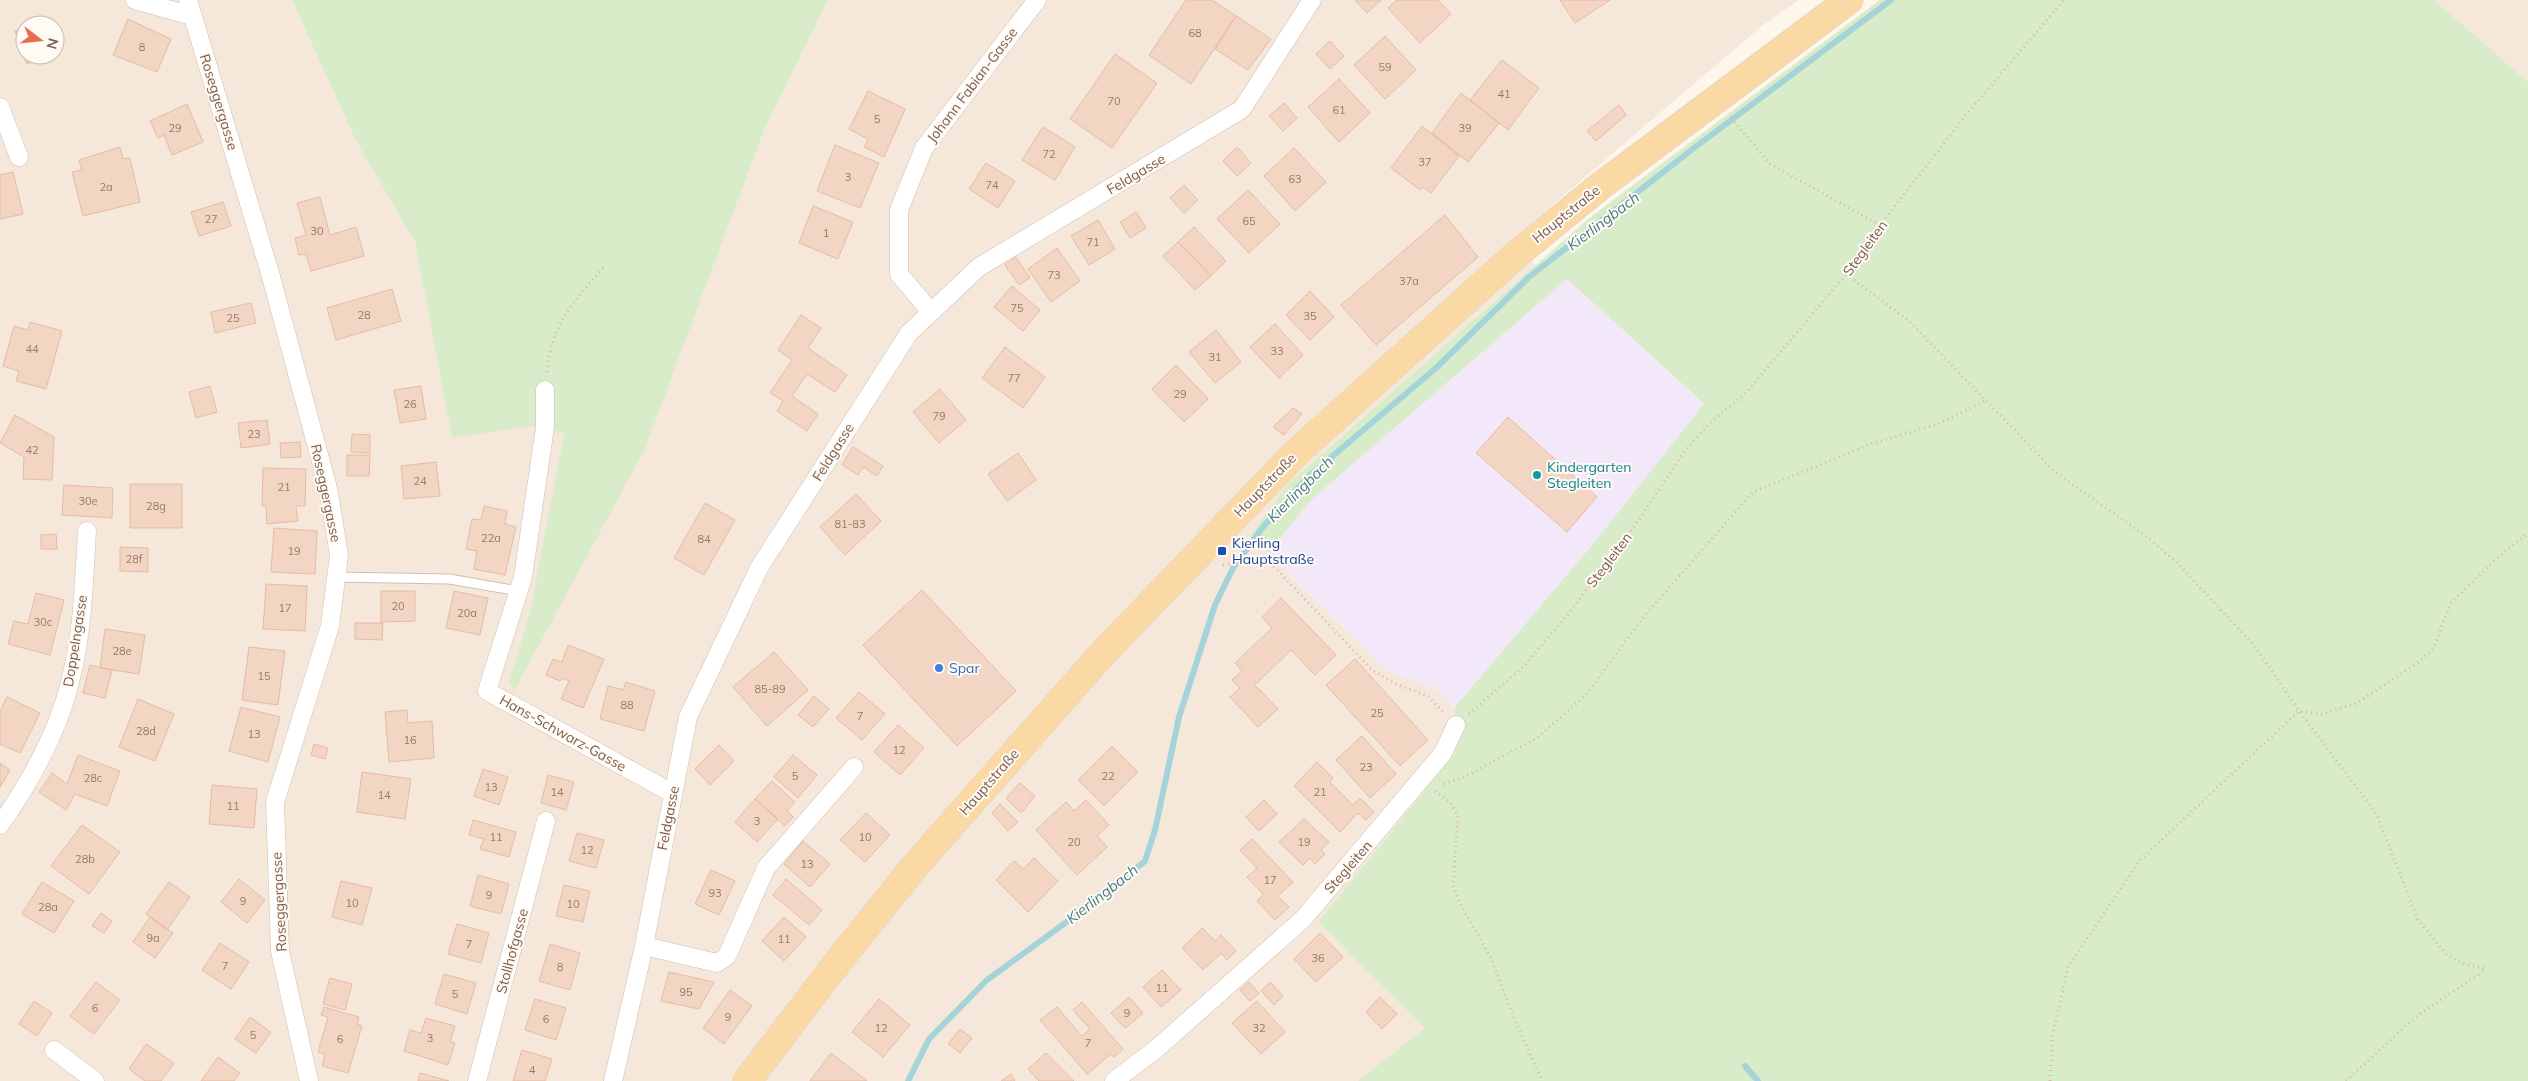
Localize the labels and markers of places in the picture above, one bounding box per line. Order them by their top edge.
place label: Kindergarten Stegleiten [1547,458,1631,492]
marker: Kindergarten Stegleiten [1531,469,1543,481]
place label: Kierling Hauptstraße [1232,534,1314,568]
marker: Kierling Hauptstraße [1216,545,1228,557]
place label: Spar [949,659,981,677]
marker: Spar [933,662,945,674]

